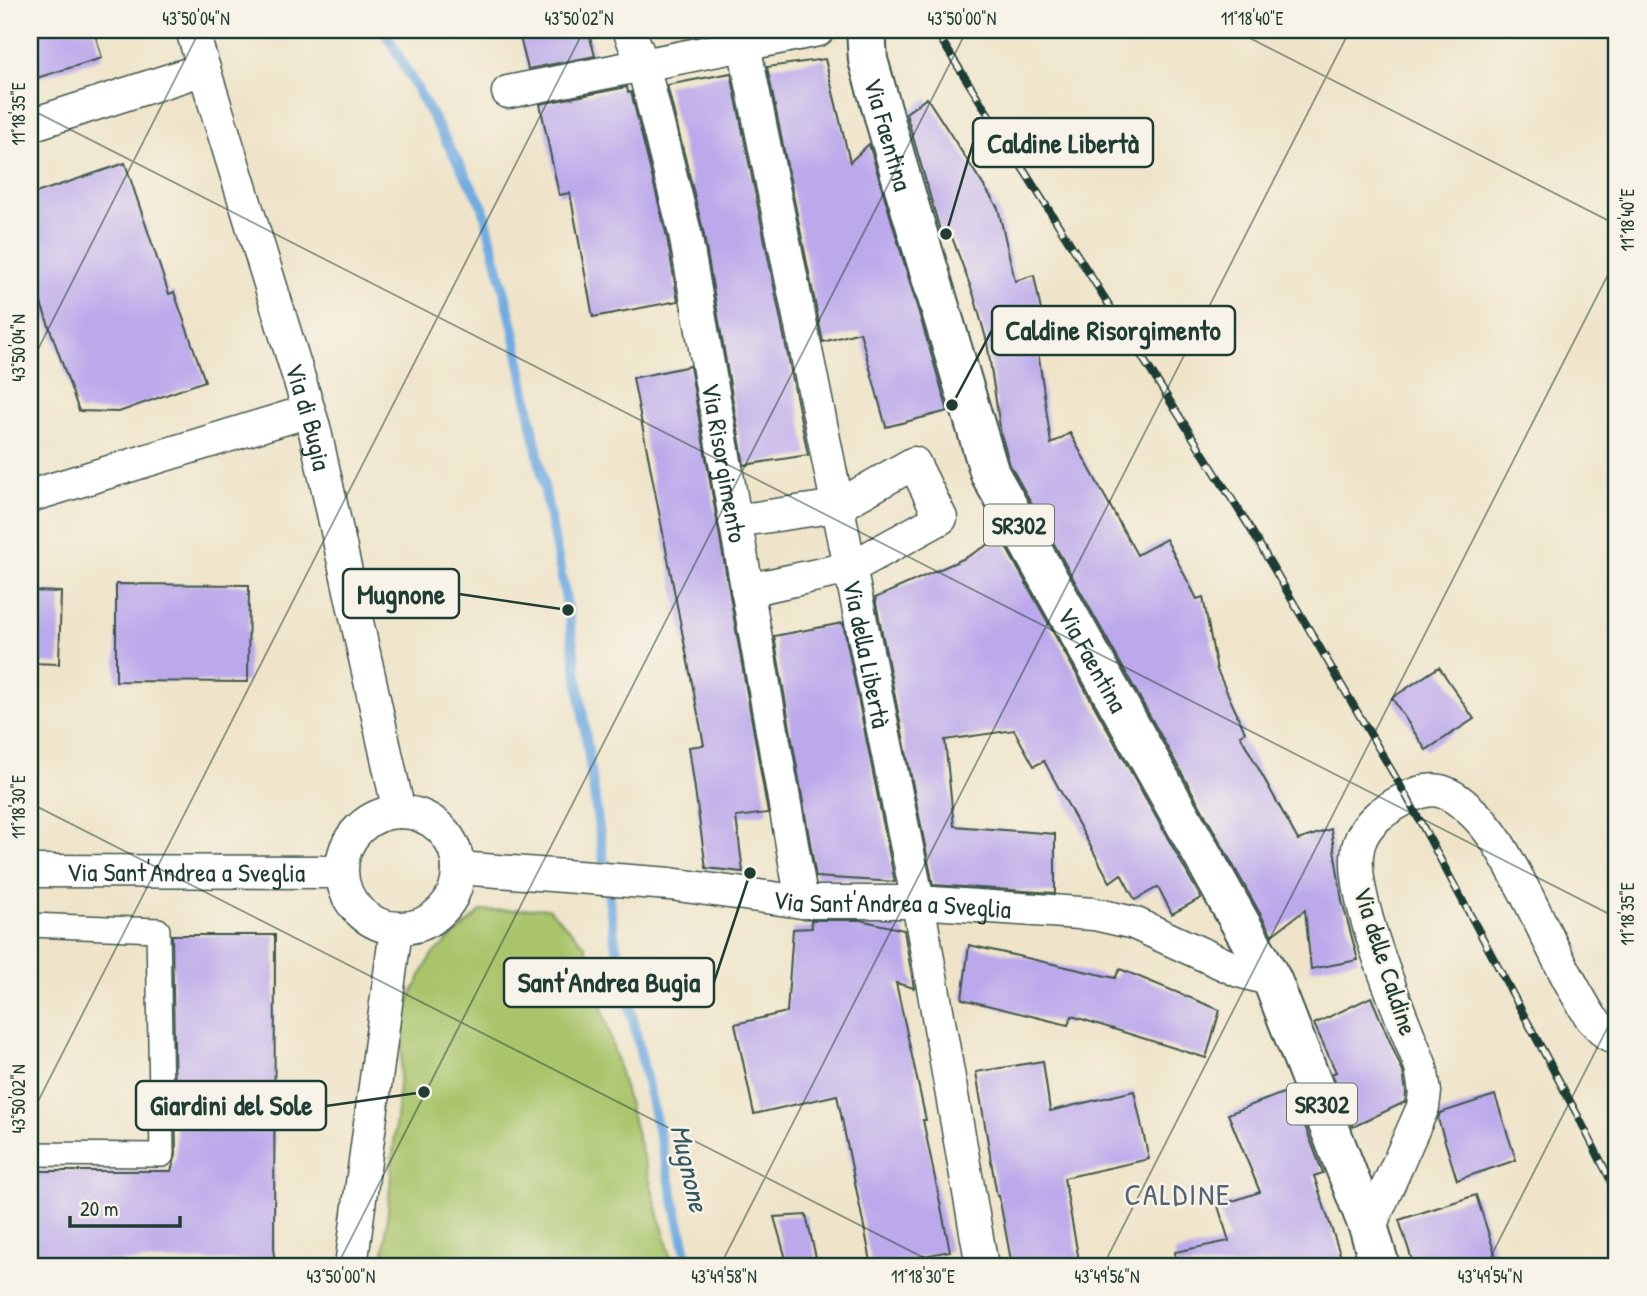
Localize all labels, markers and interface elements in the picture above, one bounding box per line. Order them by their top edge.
text: 43°50'04"N [162,6,230,31]
text: 43°50'02"N [544,6,614,31]
text: 43°50'00"N [928,6,996,31]
text: 11°18'40"E [1221,6,1283,31]
street label: Via Faentina [856,74,921,195]
text: 11°18'35"E [6,82,31,146]
callout: Caldine Libertà [973,118,1153,167]
text: Caldine Libertà [987,124,1139,162]
text: 11°18'40"E [1615,189,1640,251]
callout: Caldine Risorgimento [992,306,1235,355]
text: Caldine Risorgimento [1005,311,1221,350]
text: 43°50'04"N [6,314,31,382]
street label: Via di Bugia [278,359,340,473]
street label: Via Risorgimento [694,380,756,545]
road number: SR302 [984,504,1054,546]
callout: Mugnone [343,569,459,618]
text: Mugnone [357,575,446,614]
street label: Via della Libertà [835,576,900,731]
street label: Via Faentina [1050,601,1137,718]
text: 11°18'30"E [6,775,31,839]
street label: Via Sant'Andrea a Sveglia [67,854,305,889]
street label: Via Sant'Andrea a Sveglia [771,881,1012,926]
street label: Via delle Caldine [1346,882,1426,1040]
text: 11°18'35"E [1615,882,1640,946]
callout: Sant'Andrea Bugia [504,958,714,1007]
text: Sant'Andrea Bugia [518,963,700,1002]
text: 43°50'02"N [6,1064,31,1134]
callout: Giardini del Sole [136,1081,326,1130]
road number: SR302 [1287,1084,1357,1124]
text: Giardini del Sole [150,1086,313,1124]
water label: Mugnone [662,1121,719,1217]
district label: CALDINE [1125,1174,1231,1214]
scale bar [70,1184,180,1228]
text: 20 m [80,1194,118,1223]
text: 43°50'00"N [307,1264,375,1289]
text: 43°49'58"N [691,1264,757,1289]
text: 11°18'30"E [891,1264,955,1289]
text: 43°49'56"N [1074,1264,1140,1289]
text: 43°49'54"N [1458,1264,1522,1289]

